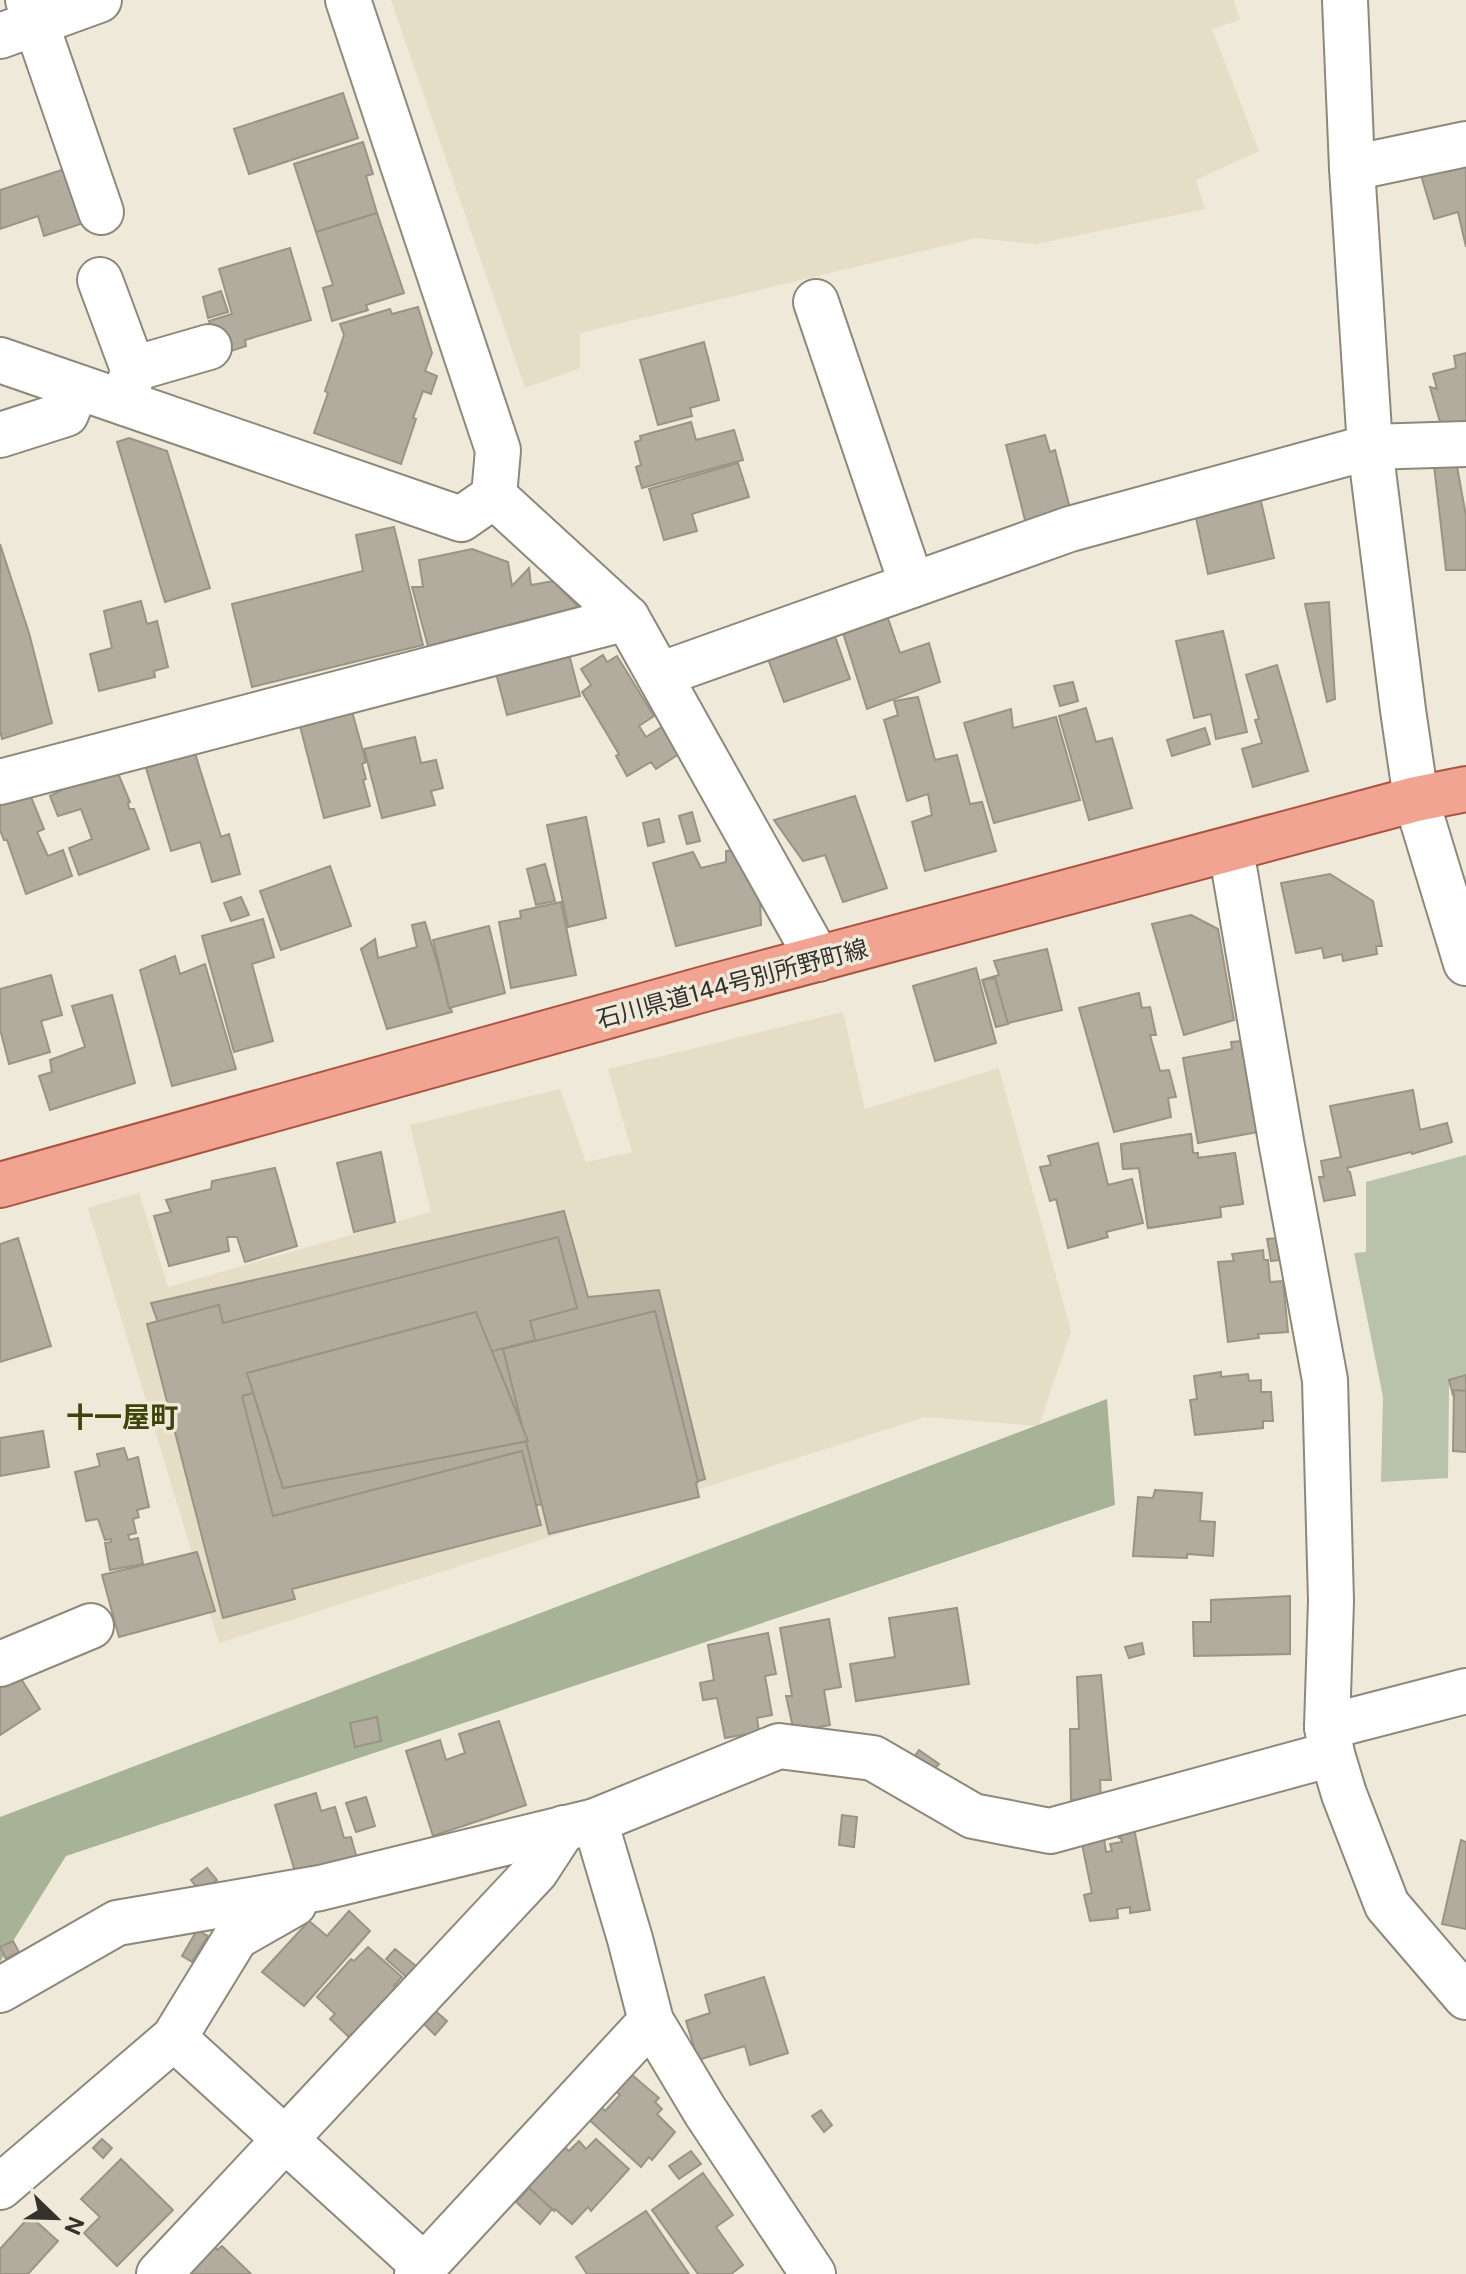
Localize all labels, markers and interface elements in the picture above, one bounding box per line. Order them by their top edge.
street label: 石川県道144号別所野町線 [593,933,871,1033]
district label: 十一屋町 [66,1400,178,1433]
north arrow [16,2178,96,2258]
text: N [59,2213,90,2239]

